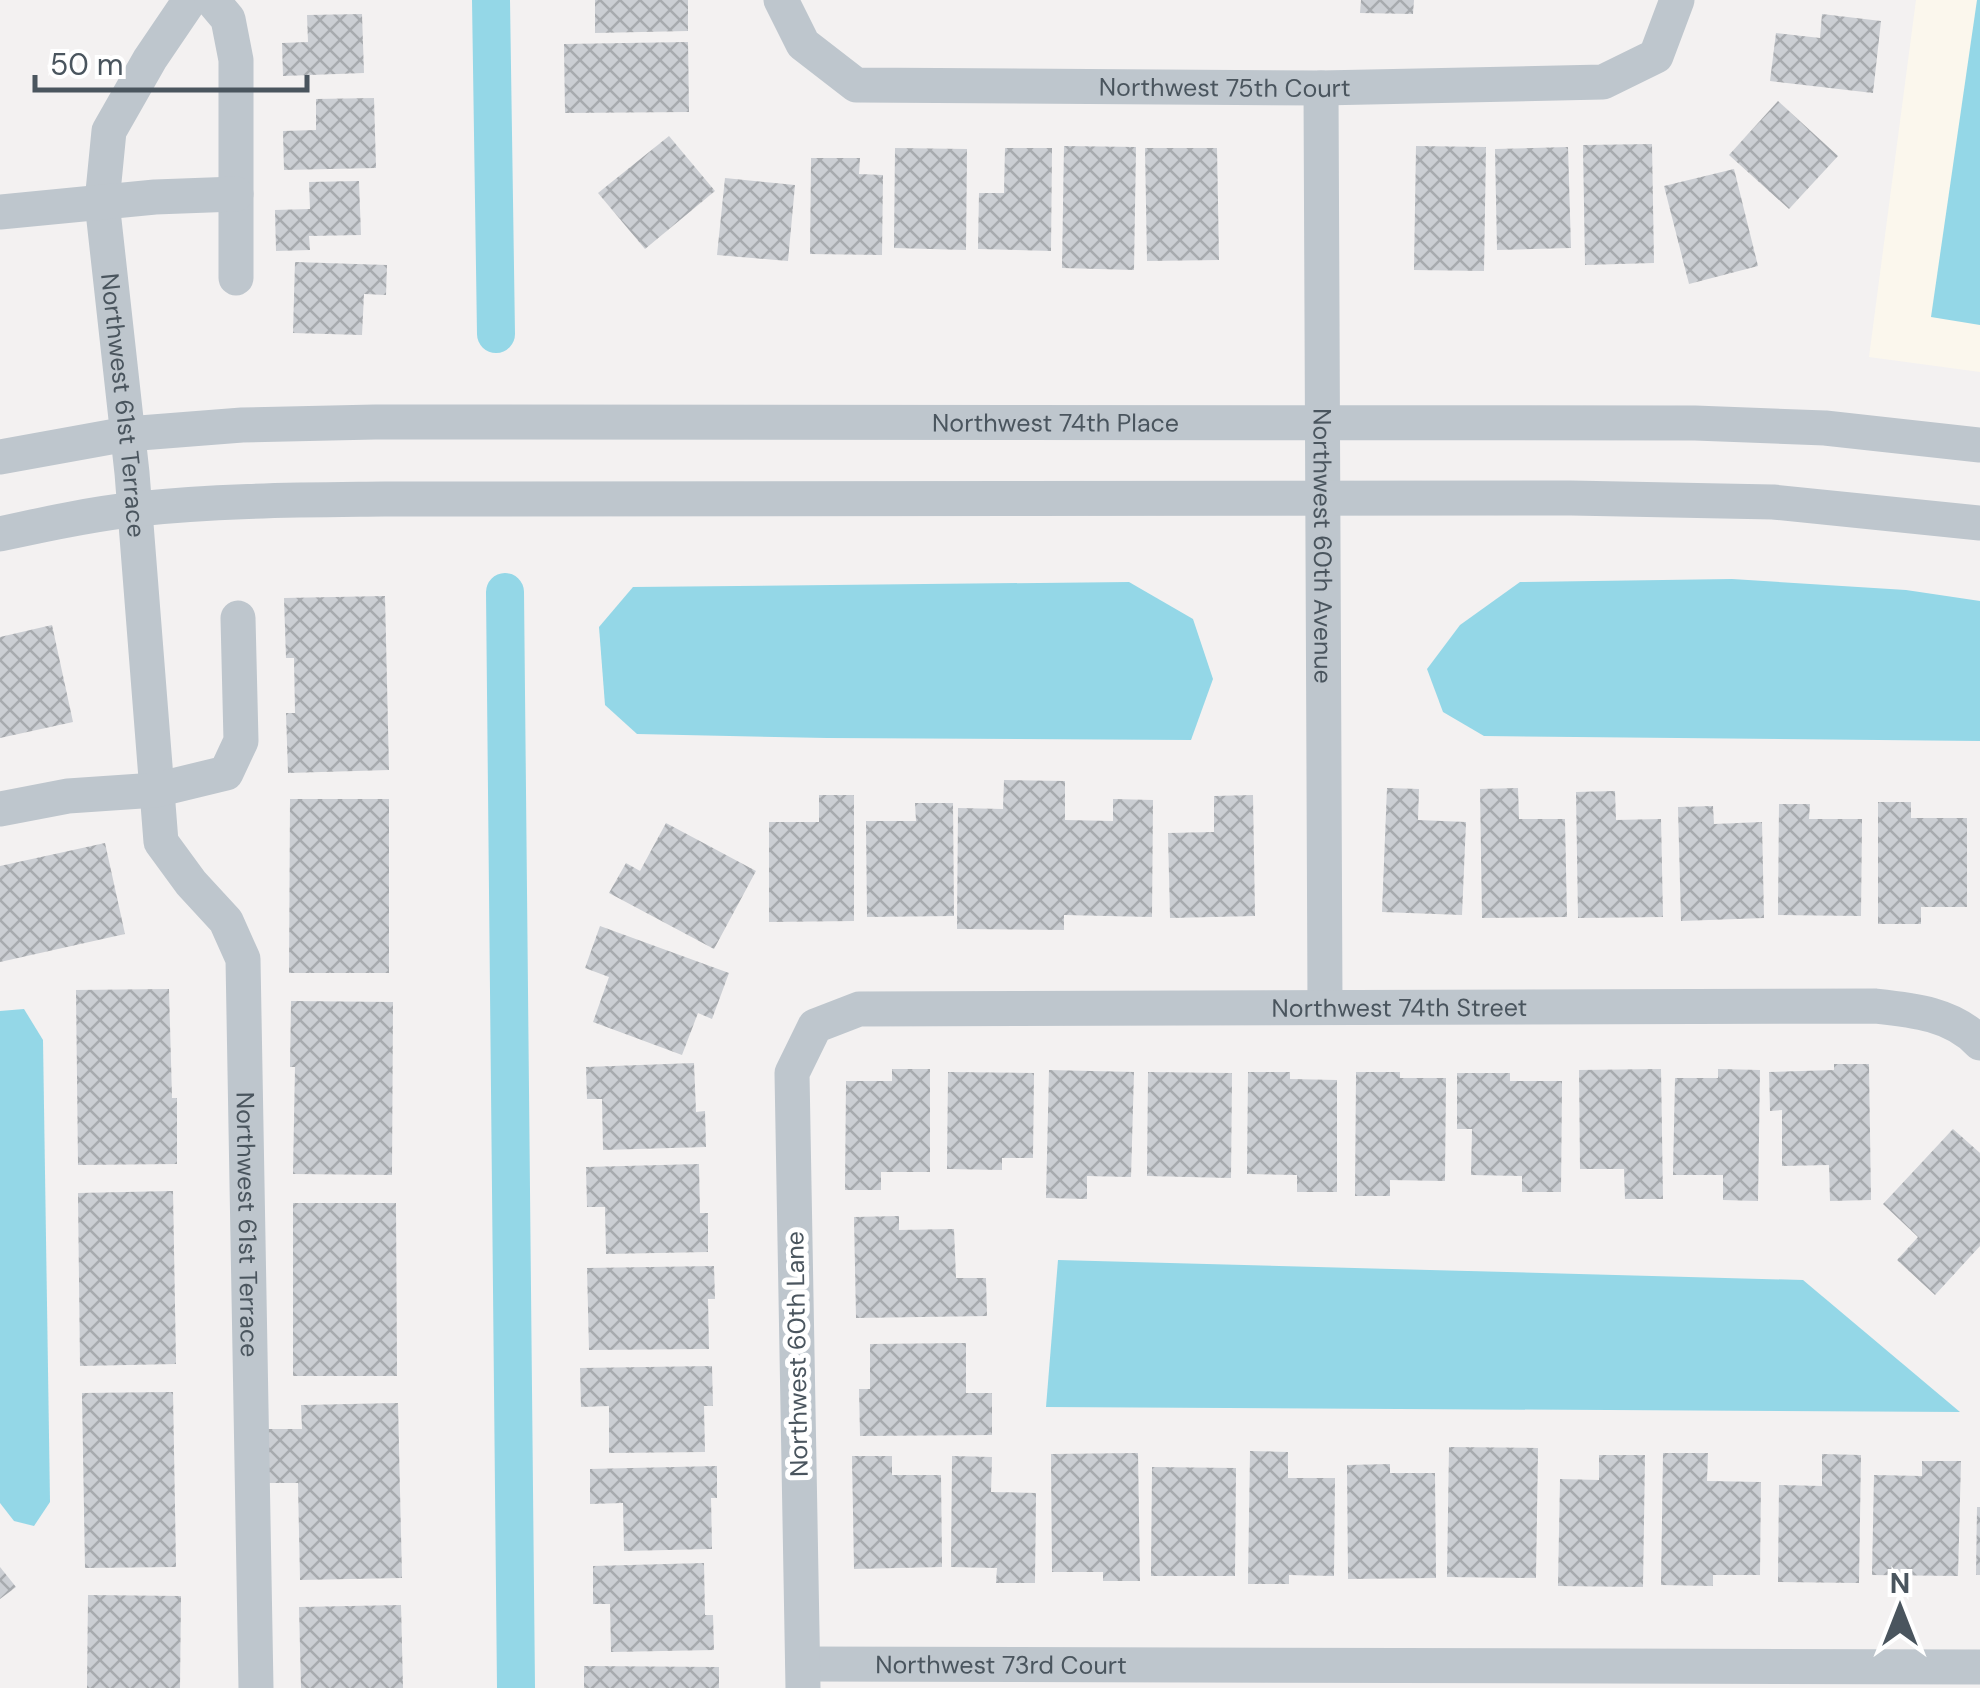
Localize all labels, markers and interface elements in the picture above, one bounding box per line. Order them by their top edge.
scale bar [35,30,308,92]
text: 50 m [50,45,124,84]
street label: Northwest 75th Court [1099,70,1351,105]
street label: Northwest 61st Terrace [93,272,154,539]
street label: Northwest 74th Place [932,406,1179,439]
street label: Northwest 60th Avenue [1306,408,1340,684]
street label: Northwest 74th Street [1271,991,1527,1024]
street label: Northwest 61st Terrace [229,1092,267,1358]
street label: Northwest 60th Lane [778,1231,816,1477]
north arrow [1850,1558,1950,1658]
text: N [1890,1565,1910,1602]
street label: Northwest 73rd Court [875,1648,1127,1681]

